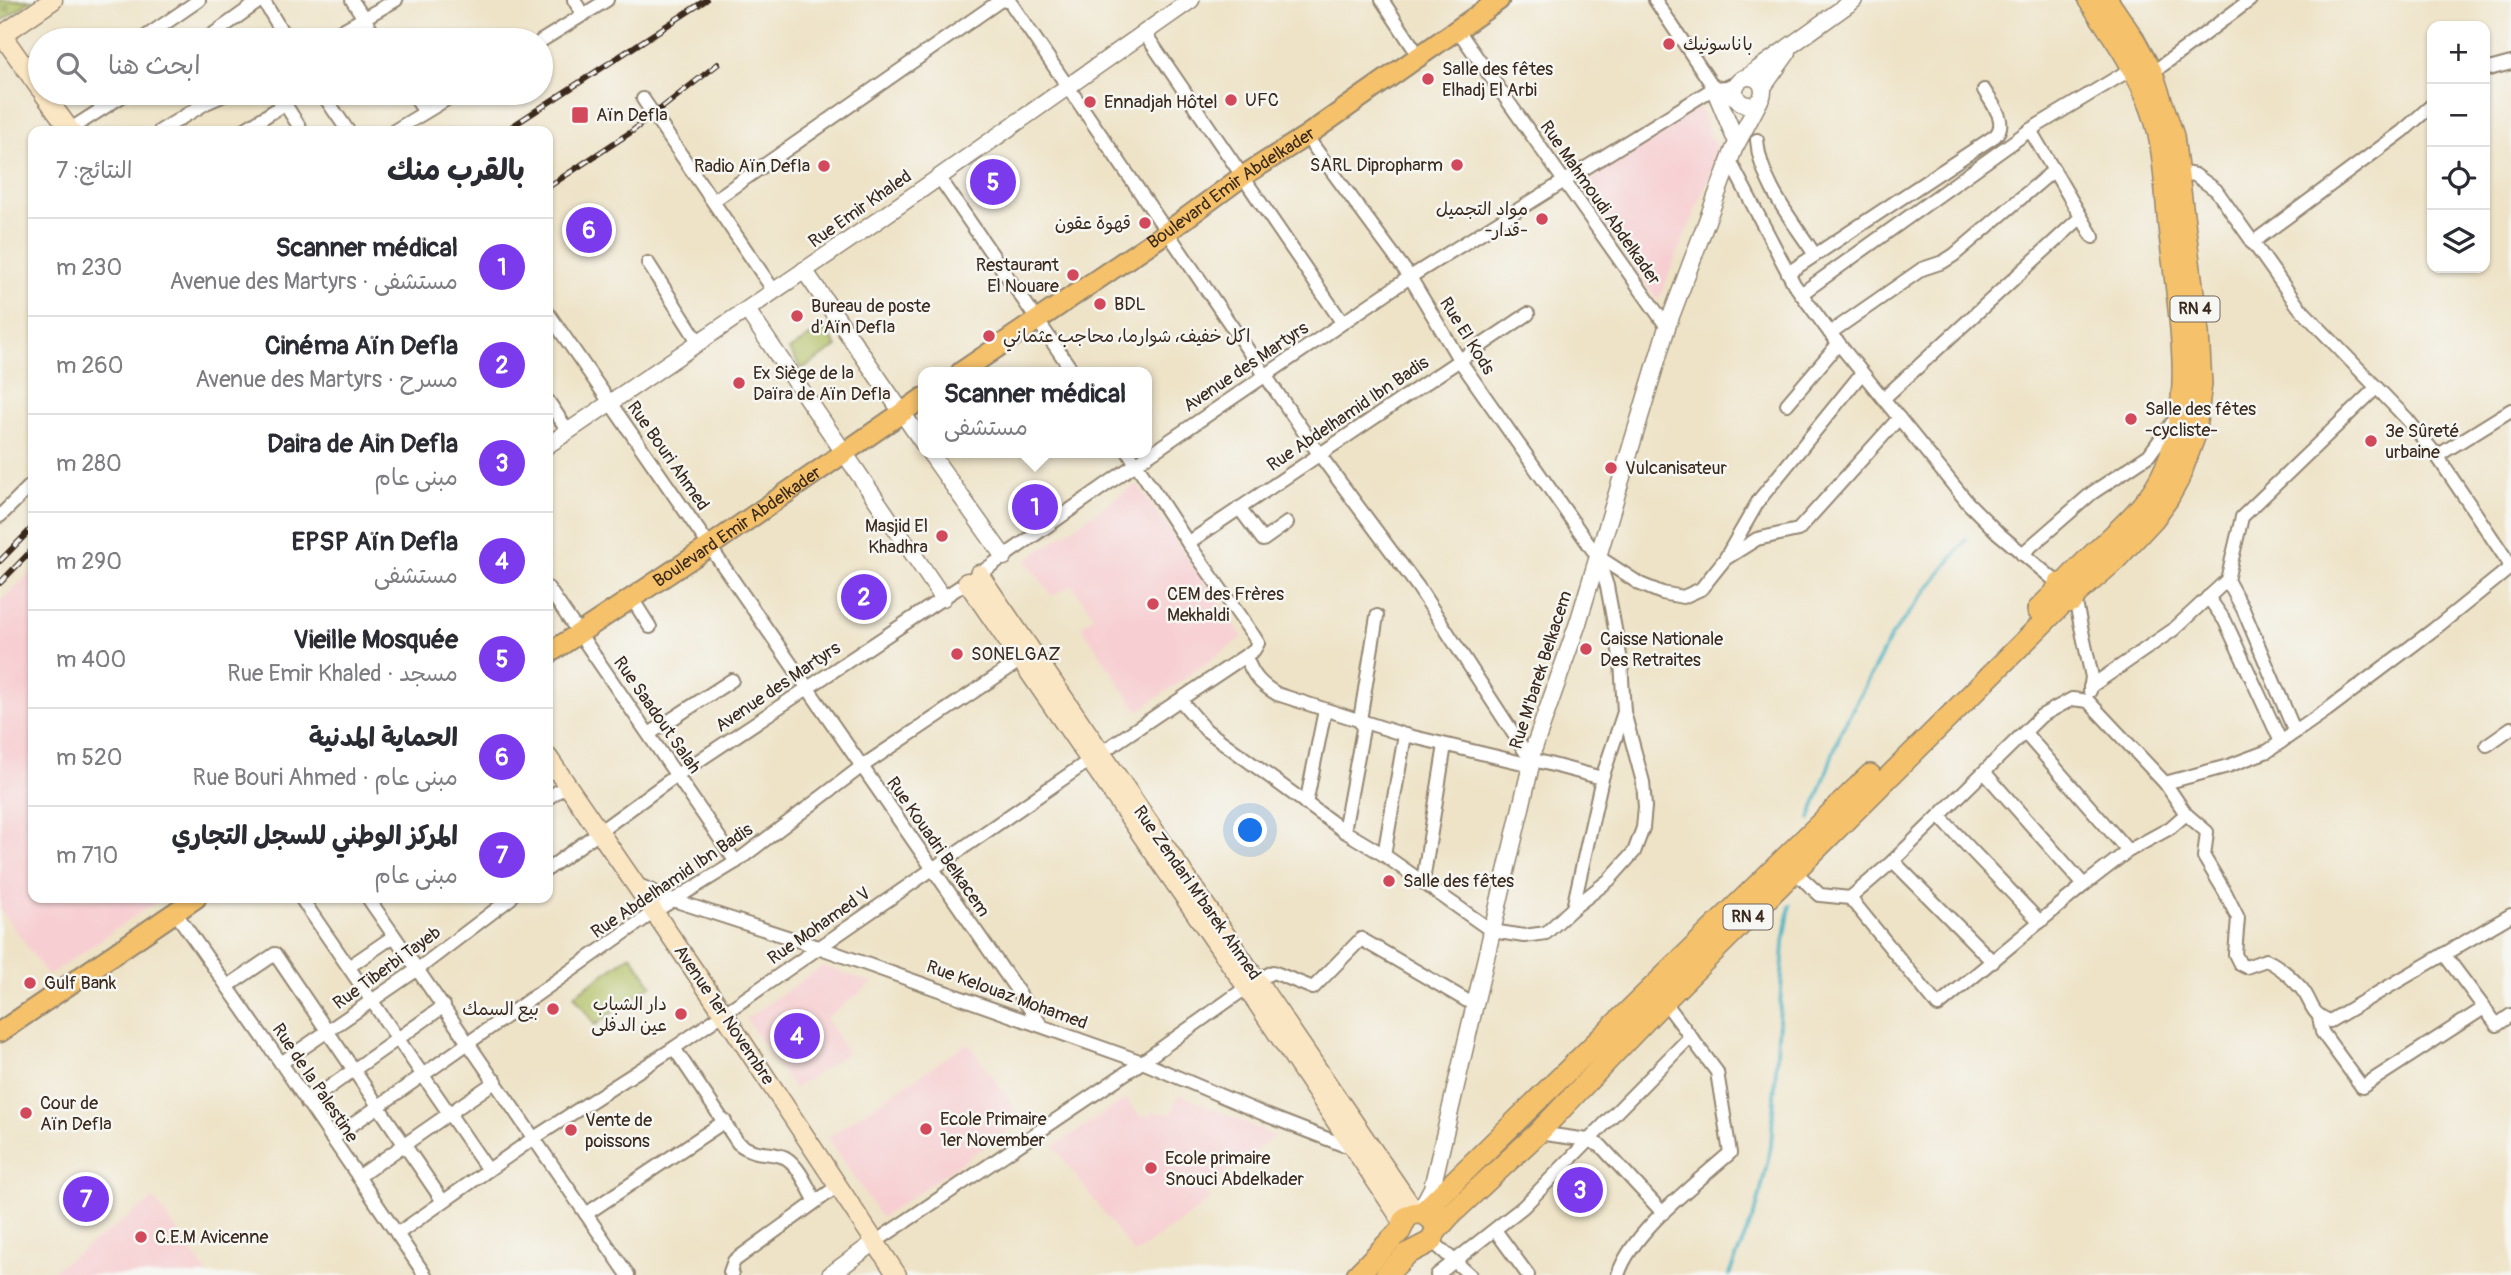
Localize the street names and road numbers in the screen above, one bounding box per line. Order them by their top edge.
street label: Rue Mahmoudi Abdelkader [1535,116,1666,290]
street label: Boulevard Emir Abdelkader [1143,121,1320,254]
street label: Rue Emir Khaled [804,165,916,253]
street label: Rue El Kods [1434,293,1500,379]
road number: RN 4 [2170,296,2220,322]
street label: Avenue des Martyrs [1179,317,1313,417]
street label: Rue Abdelhamid Ibn Badis [1263,351,1433,477]
street label: Rue Bouri Ahmed [622,397,714,515]
street label: Boulevard Emir Abdelkader [648,460,826,592]
street label: Rue M'barek Belkacem [1505,588,1577,752]
street label: Avenue des Martyrs [711,637,845,737]
street label: Rue Saadout Salah [608,652,706,778]
street label: Rue Kouadri Belkacem [881,773,995,921]
street label: Rue Zendari M'barek Ahmed [1128,801,1266,985]
street label: Rue Abdelhamid Ibn Badis [587,818,757,944]
street label: Rue Mohamed V [763,882,875,970]
road number: RN 4 [1724,904,1772,930]
street label: Rue Tiberbi Tayeb [328,921,446,1015]
street label: Avenue 1er Novembre [669,941,779,1089]
street label: Rue Kelouaz Mohamed [923,955,1091,1035]
street label: Rue de la Palestine [267,1019,363,1147]

